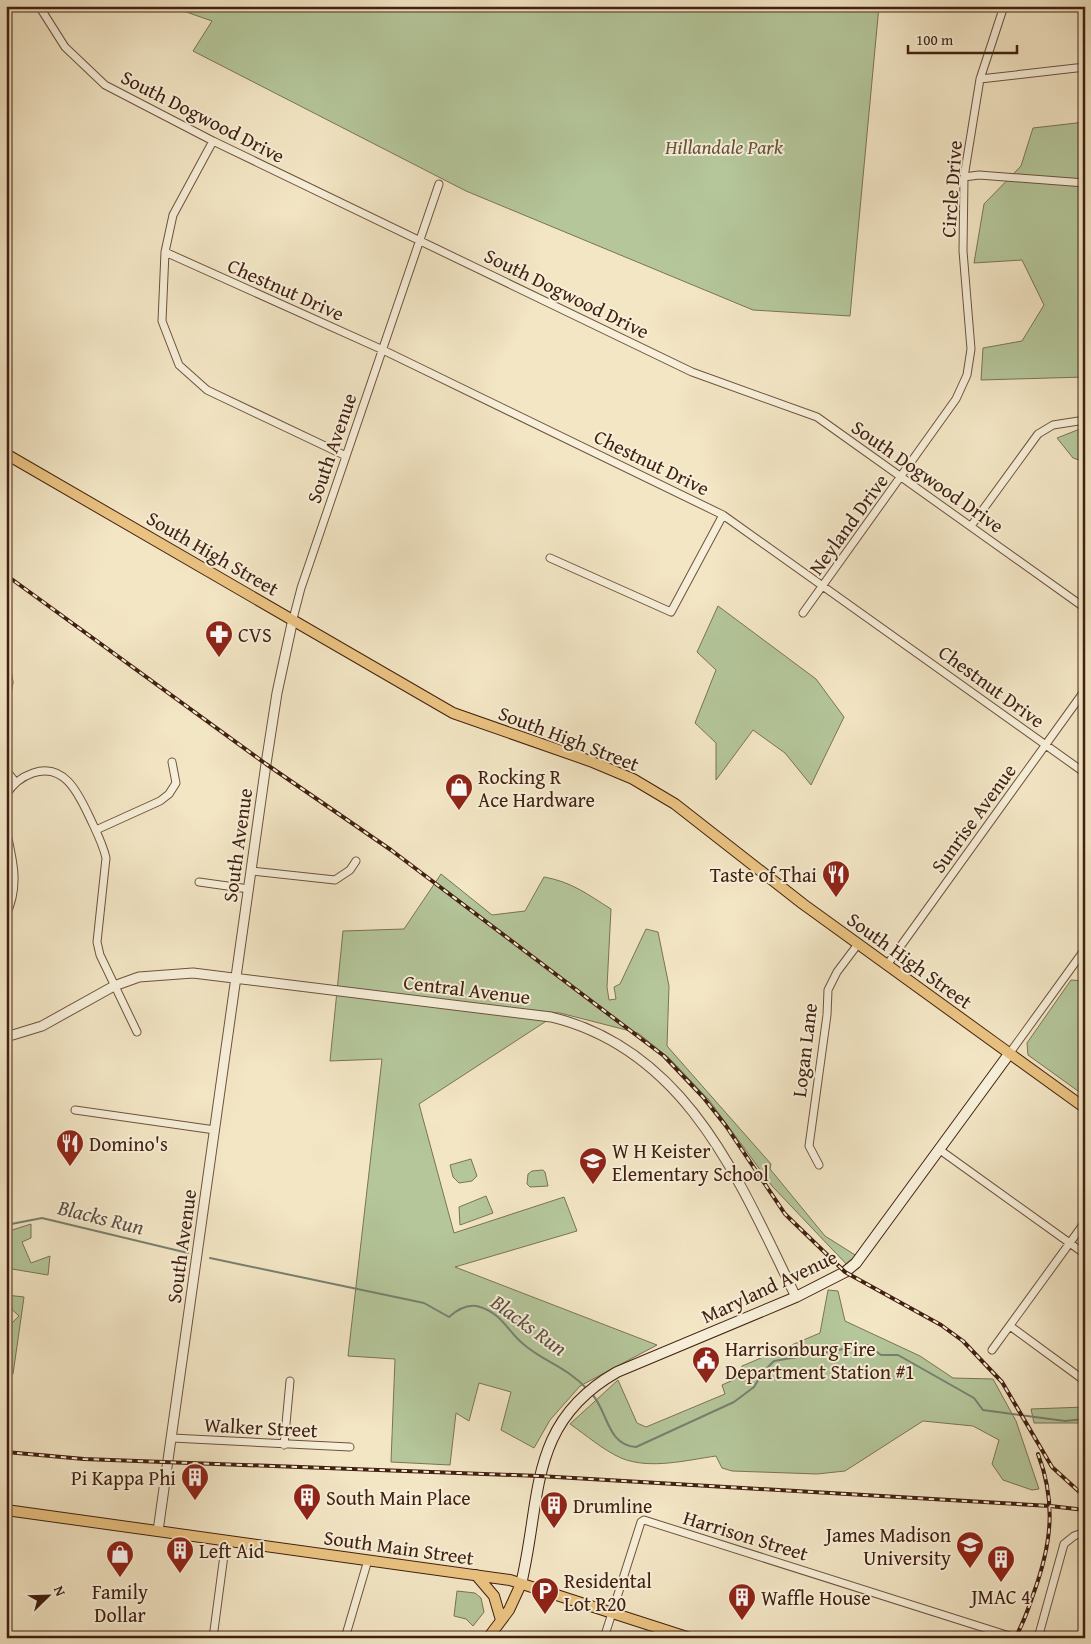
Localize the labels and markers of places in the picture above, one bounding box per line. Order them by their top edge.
pharmacy icon: CVS [204,619,234,658]
place label: CVS [238,620,272,649]
place label: Rocking R Ace Hardware [478,762,595,814]
shop icon: Rocking R Ace Hardware [444,772,474,811]
restaurant icon: Taste of Thai [821,859,851,898]
place label: Taste of Thai [710,860,817,889]
restaurant icon: Domino's [55,1128,85,1167]
place label: Domino's [89,1129,168,1158]
place label: W H Keister Elementary School [612,1136,769,1188]
school or university icon: W H Keister Elementary School [578,1146,608,1185]
place label: Harrisonburg Fire Department Station #1 [725,1334,915,1386]
public building icon: Harrisonburg Fire Department Station #1 [691,1345,721,1384]
building icon: Pi Kappa Phi [180,1462,210,1501]
place label: Pi Kappa Phi [71,1463,176,1492]
building icon: South Main Place [292,1482,322,1521]
place label: South Main Place [326,1483,471,1512]
building icon: Drumline [539,1490,569,1529]
place label: Drumline [573,1491,652,1520]
place label: James Madison University [823,1520,951,1572]
school or university icon: James Madison University [955,1530,985,1569]
building icon: Left Aid [165,1535,195,1574]
place label: Left Aid [199,1536,265,1565]
shop icon: Family Dollar [105,1539,135,1578]
building icon: JMAC 4 [986,1544,1016,1583]
place label: Residental Lot R20 [564,1566,652,1618]
parking icon: Residental Lot R20 [530,1576,560,1615]
place label: Family Dollar [92,1577,148,1629]
building icon: Waffle House [727,1582,757,1621]
place label: JMAC 4 [968,1582,1031,1611]
place label: Waffle House [761,1583,871,1612]

